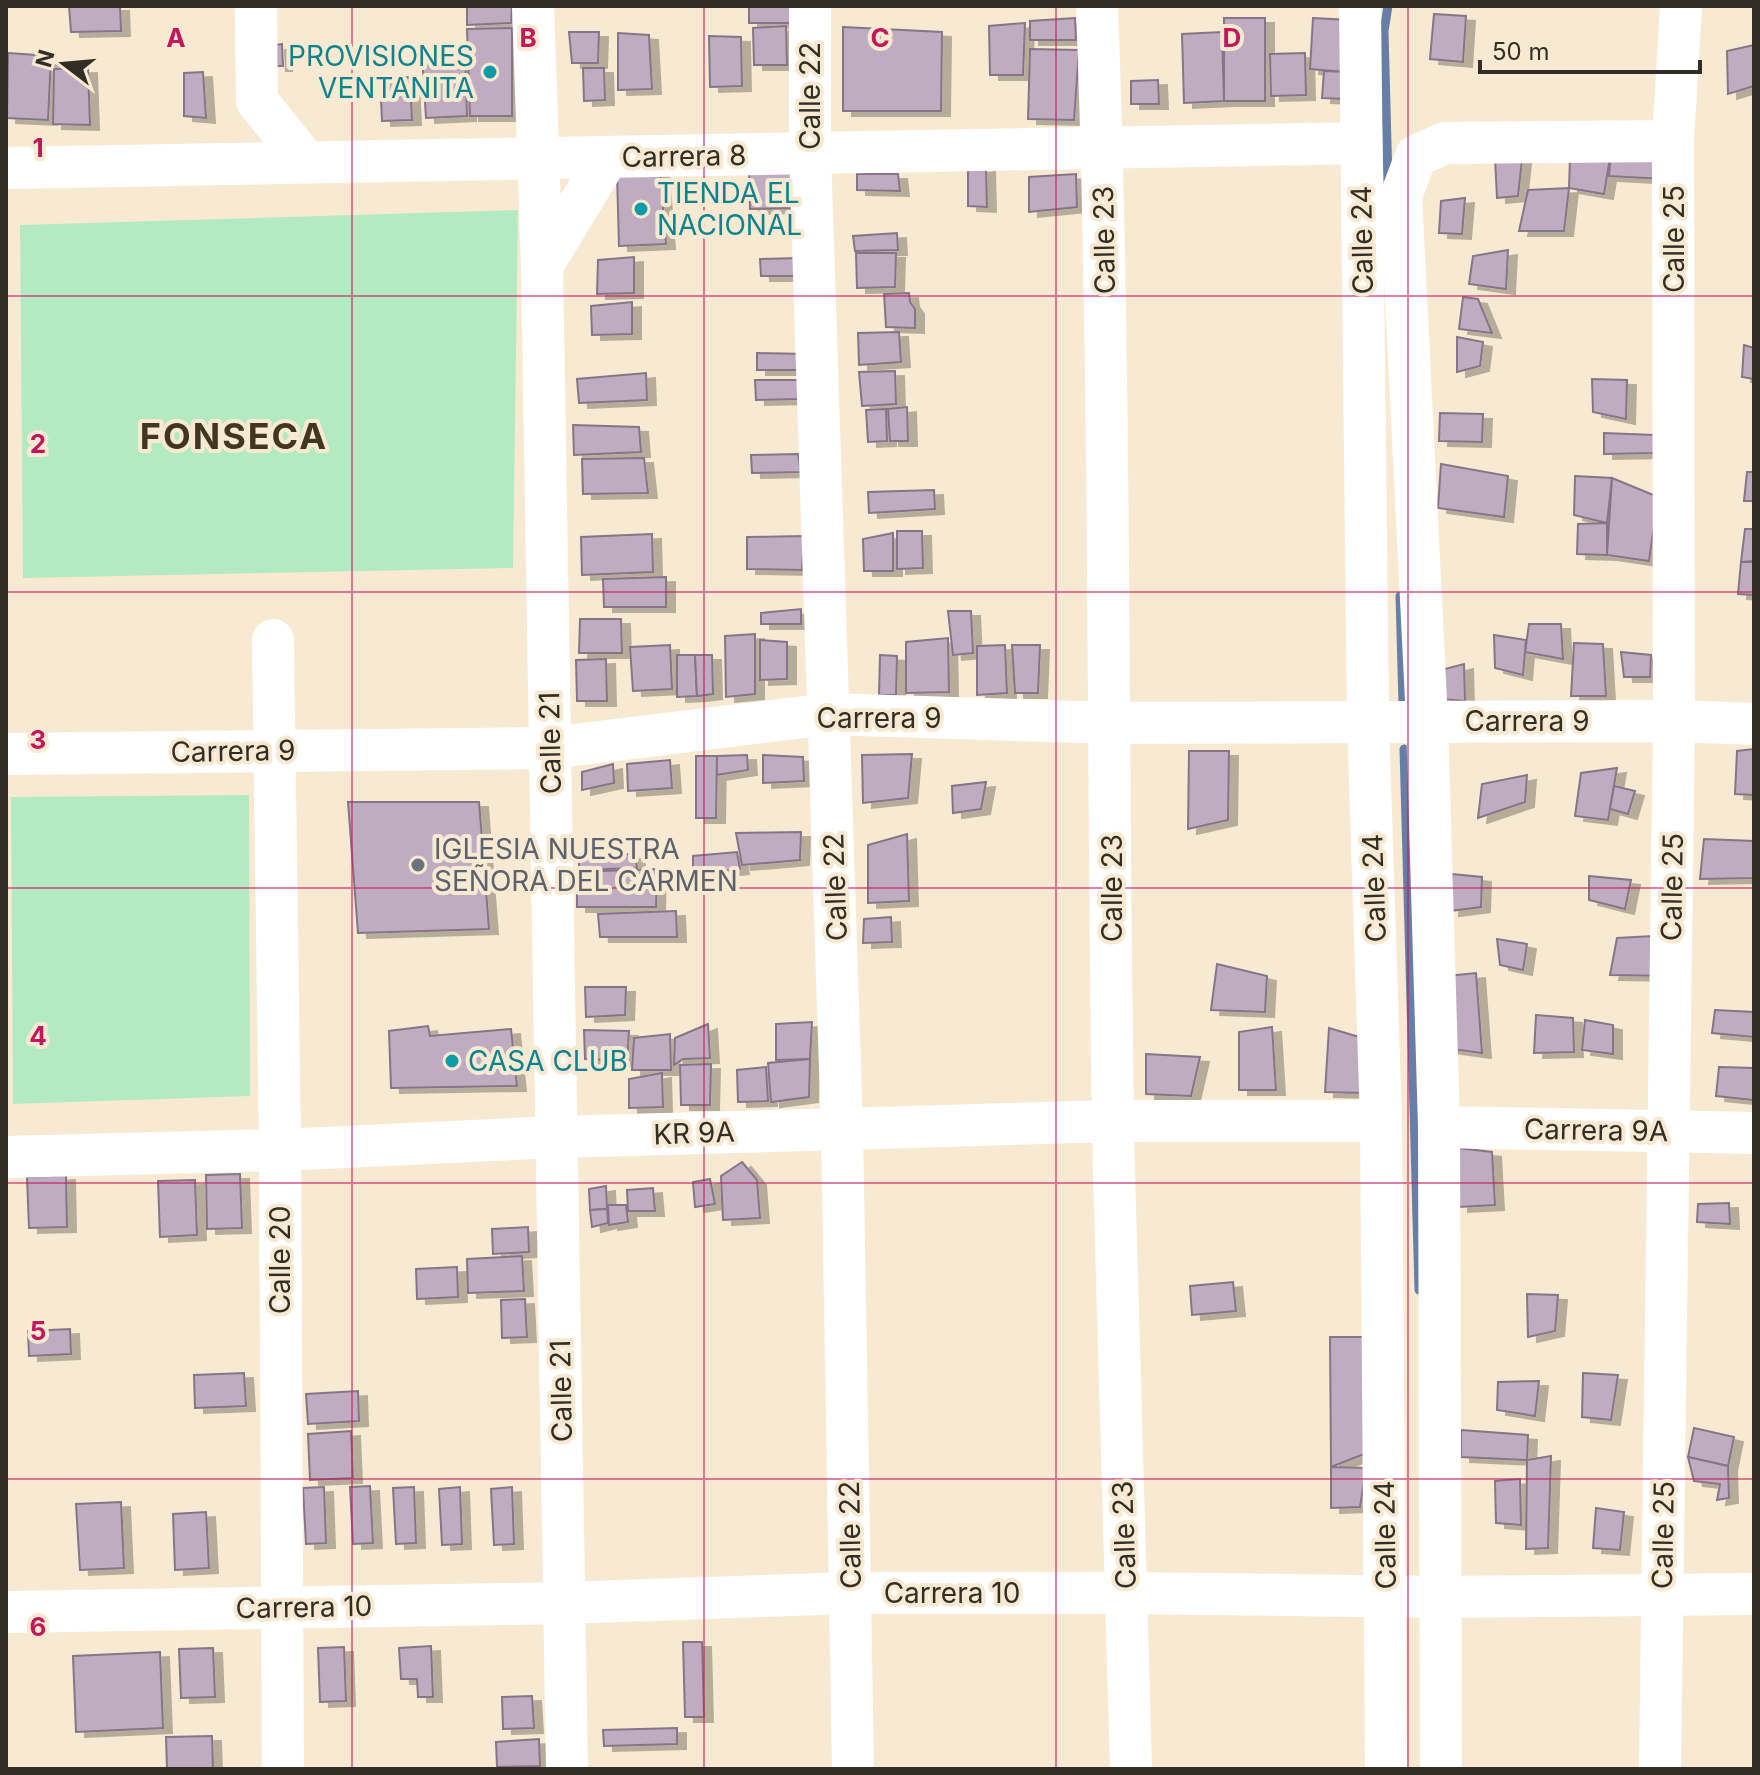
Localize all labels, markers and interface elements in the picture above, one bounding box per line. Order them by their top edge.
text: A [166,22,186,53]
text: B [519,22,537,53]
text: C [870,22,890,53]
text: D [1223,22,1241,53]
north arrow [24,24,104,104]
scale bar [1480,24,1700,74]
text: 50 m [1492,37,1550,66]
place label: PROVISIONES VENTANITA [288,39,474,105]
street label: Calle 22 [793,42,827,150]
text: N [30,47,60,70]
marker: PROVISIONES VENTANITA [481,63,499,81]
text: 1 [32,132,44,163]
street label: Carrera 8 [621,138,747,174]
place label: TIENDA EL NACIONAL [657,176,802,242]
street label: Calle 24 [1344,185,1380,295]
street label: Calle 25 [1657,185,1691,293]
street label: Calle 23 [1086,186,1122,294]
marker: TIENDA EL NACIONAL [632,200,650,218]
district label: FONSECA [140,414,328,458]
text: 2 [30,428,46,459]
street label: Calle 21 [532,692,568,794]
street label: Carrera 9 [816,701,942,735]
street label: Carrera 9 [1464,704,1590,738]
text: 3 [30,724,46,755]
street label: Carrera 9 [170,733,296,769]
place label: IGLESIA NUESTRA SEÑORA DEL CARMEN [434,832,738,898]
street label: Calle 22 [816,832,854,942]
street label: Calle 24 [1355,833,1393,943]
street label: Calle 25 [1654,833,1690,941]
street label: Calle 23 [1095,834,1129,942]
marker: IGLESIA NUESTRA SEÑORA DEL CARMEN [409,856,427,874]
text: 4 [29,1020,47,1051]
place label: CASA CLUB [468,1044,628,1078]
marker: CASA CLUB [443,1052,461,1070]
street label: Carrera 9A [1524,1112,1668,1148]
street label: KR 9A [653,1115,735,1151]
street label: Calle 20 [263,1206,297,1314]
text: 5 [30,1315,46,1346]
street label: Calle 21 [543,1340,579,1442]
street label: Calle 23 [1105,1480,1143,1590]
street label: Calle 24 [1367,1480,1403,1590]
street label: Calle 22 [832,1481,868,1589]
street label: Calle 25 [1645,1481,1681,1589]
street label: Carrera 10 [884,1576,1020,1610]
street label: Carrera 10 [235,1589,373,1625]
text: 6 [30,1611,46,1642]

